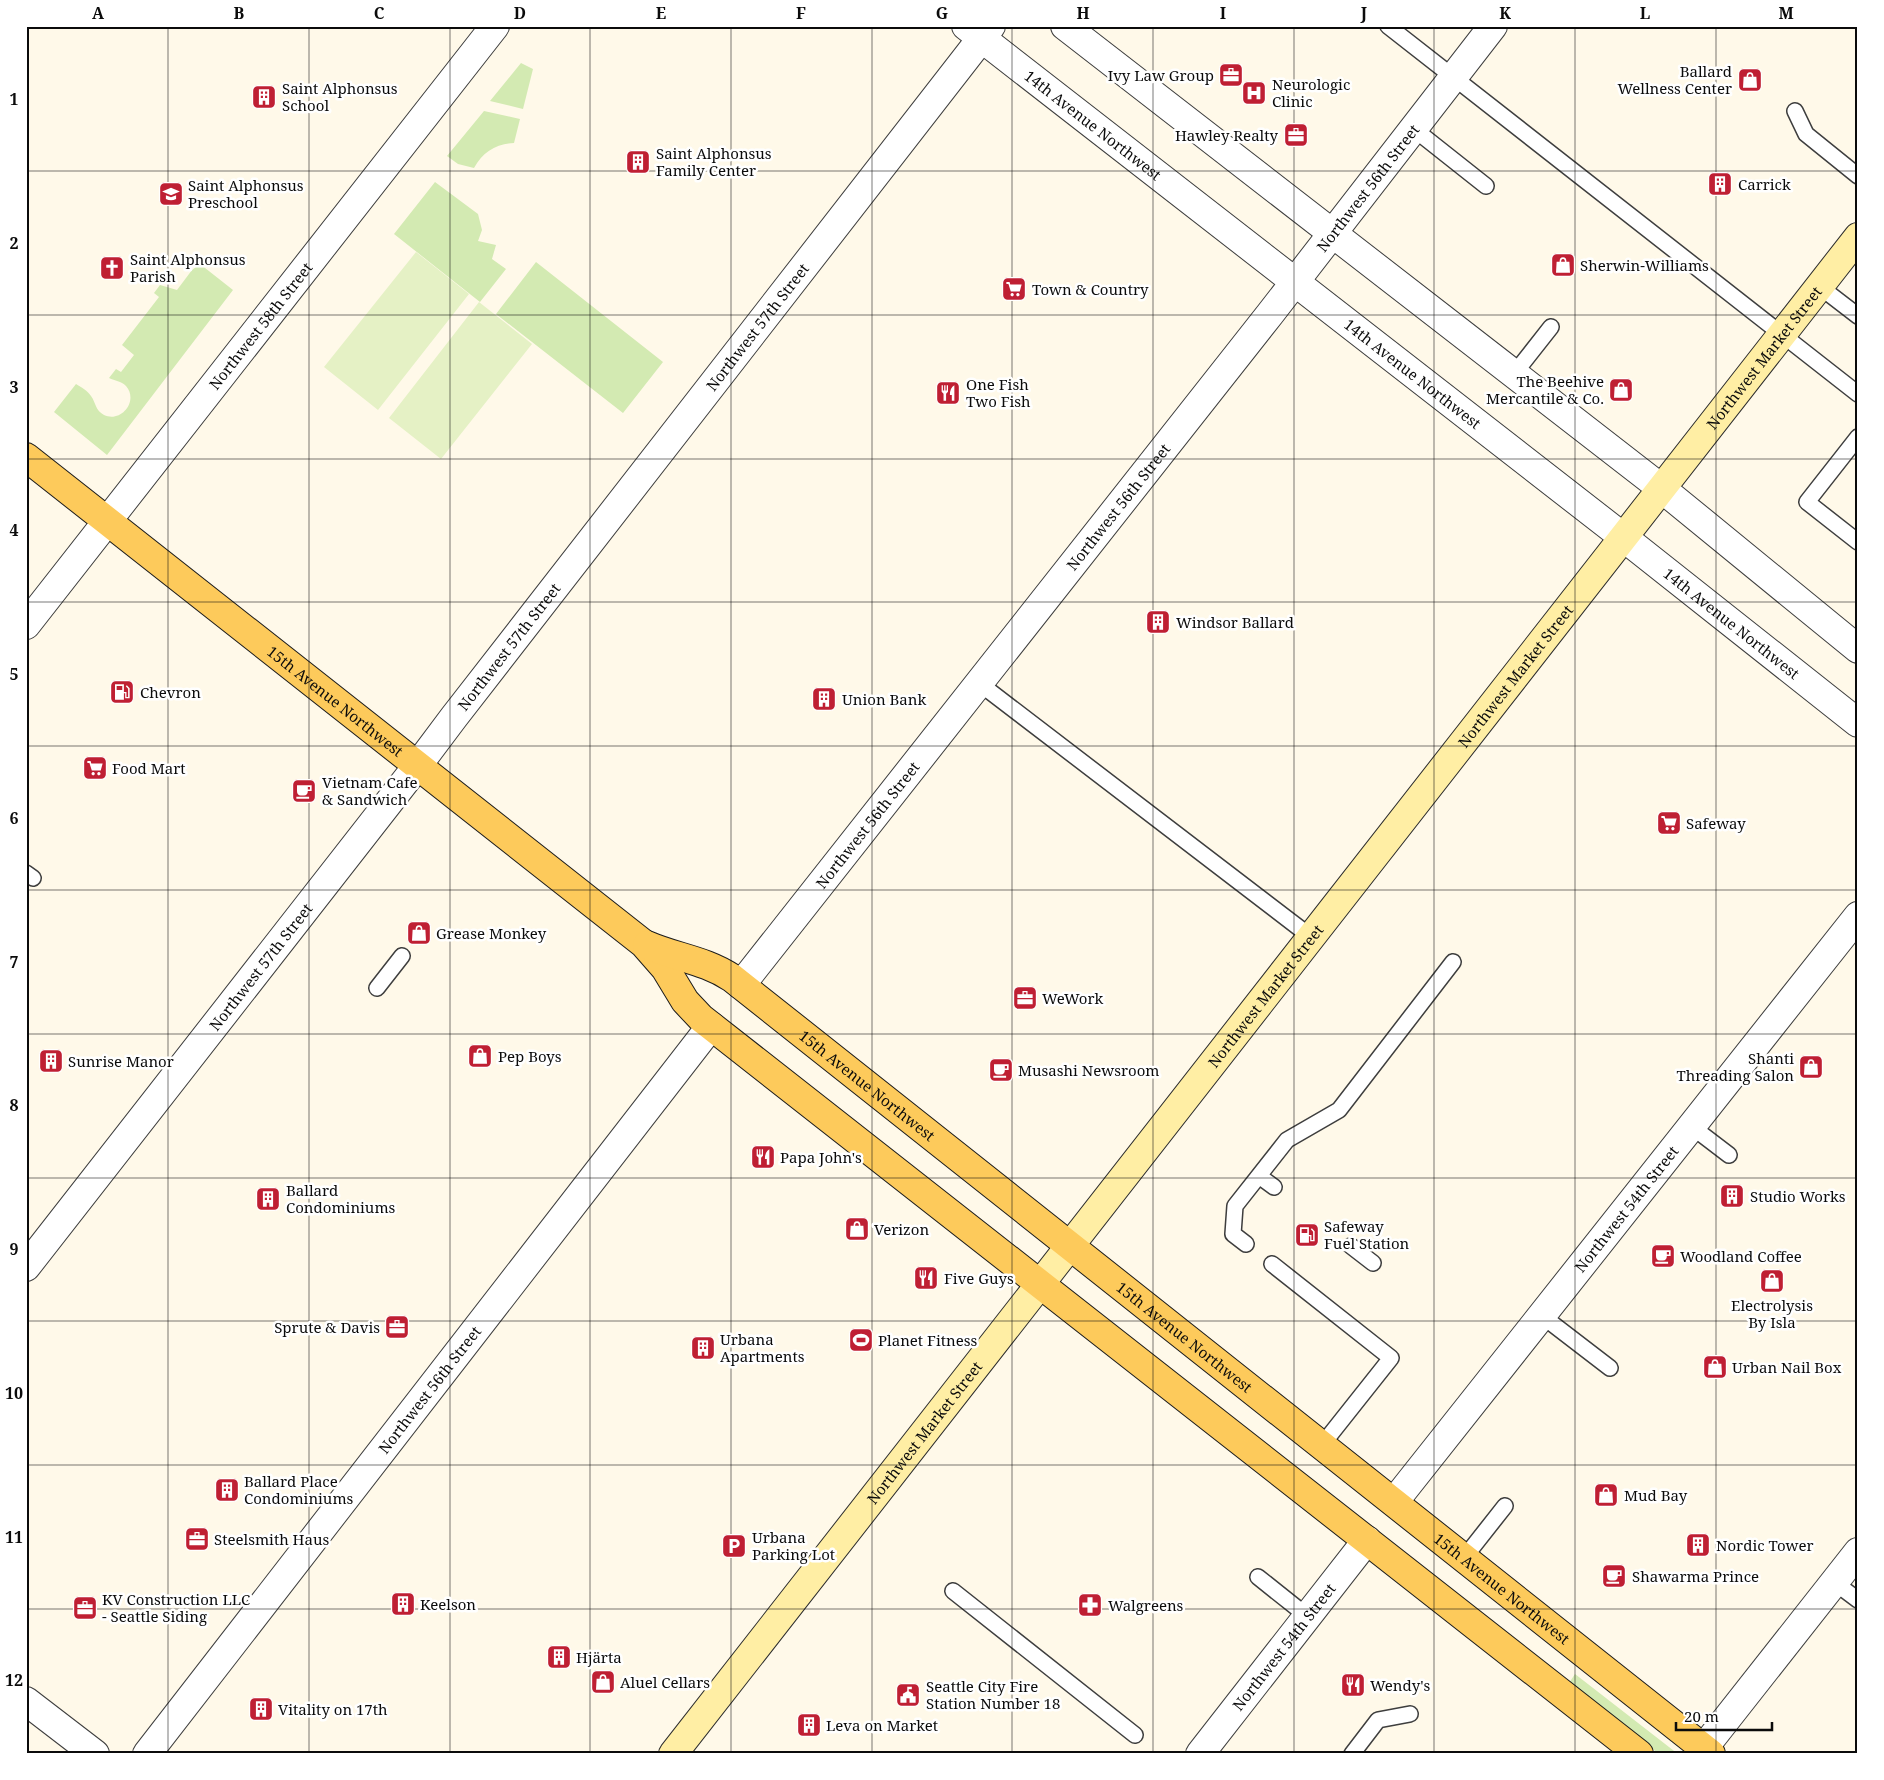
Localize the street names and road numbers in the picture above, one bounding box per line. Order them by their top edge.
street label: 14th Avenue Northwest [1021,65,1166,184]
street label: Northwest 56th Street [1312,120,1423,256]
street label: Northwest 58th Street [204,258,316,393]
street label: Northwest 57th Street [701,259,813,395]
street label: Northwest Market Street [1702,282,1826,433]
street label: 14th Avenue Northwest [1340,314,1485,433]
street label: Northwest 56th Street [1062,439,1174,574]
street label: 14th Avenue Northwest [1660,563,1804,683]
street label: Northwest 57th Street [453,579,565,715]
street label: Northwest Market Street [1453,600,1577,751]
street label: 15th Avenue Northwest [263,641,408,761]
street label: Northwest 56th Street [811,757,924,892]
street label: Northwest 57th Street [205,899,316,1034]
street label: Northwest Market Street [1203,920,1327,1071]
street label: 15th Avenue Northwest [795,1025,939,1145]
street label: Northwest 54th Street [1570,1141,1683,1276]
street label: 15th Avenue Northwest [1113,1277,1257,1397]
street label: Northwest 56th Street [374,1322,485,1457]
street label: Northwest Market Street [862,1357,986,1508]
street label: 15th Avenue Northwest [1430,1528,1574,1648]
street label: Northwest 54th Street [1228,1579,1340,1715]

